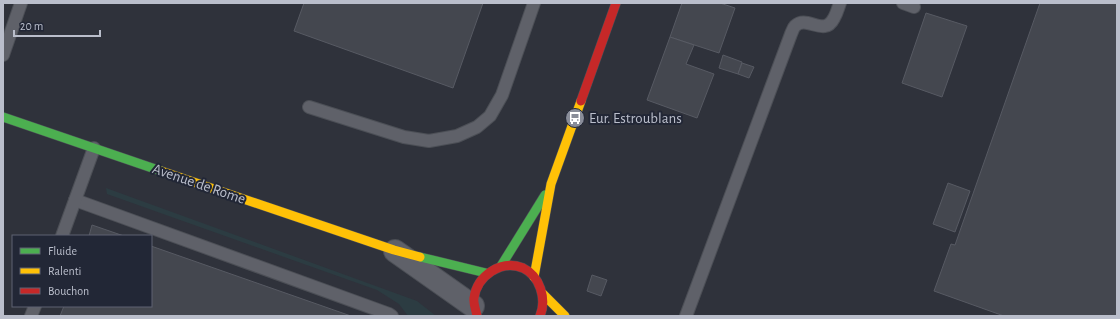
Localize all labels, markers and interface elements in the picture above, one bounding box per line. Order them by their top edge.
scale bar [14,12,100,38]
text: 20 m [20,20,43,32]
bus stop icon: Eur. Estroublans [564,107,586,129]
place label: Eur. Estroublans [589,111,682,126]
street label: Avenue de Rome [151,161,248,207]
legend [12,235,152,307]
text: Fluide [48,245,77,257]
text: Ralenti [48,265,81,277]
text: Bouchon [48,285,89,297]

